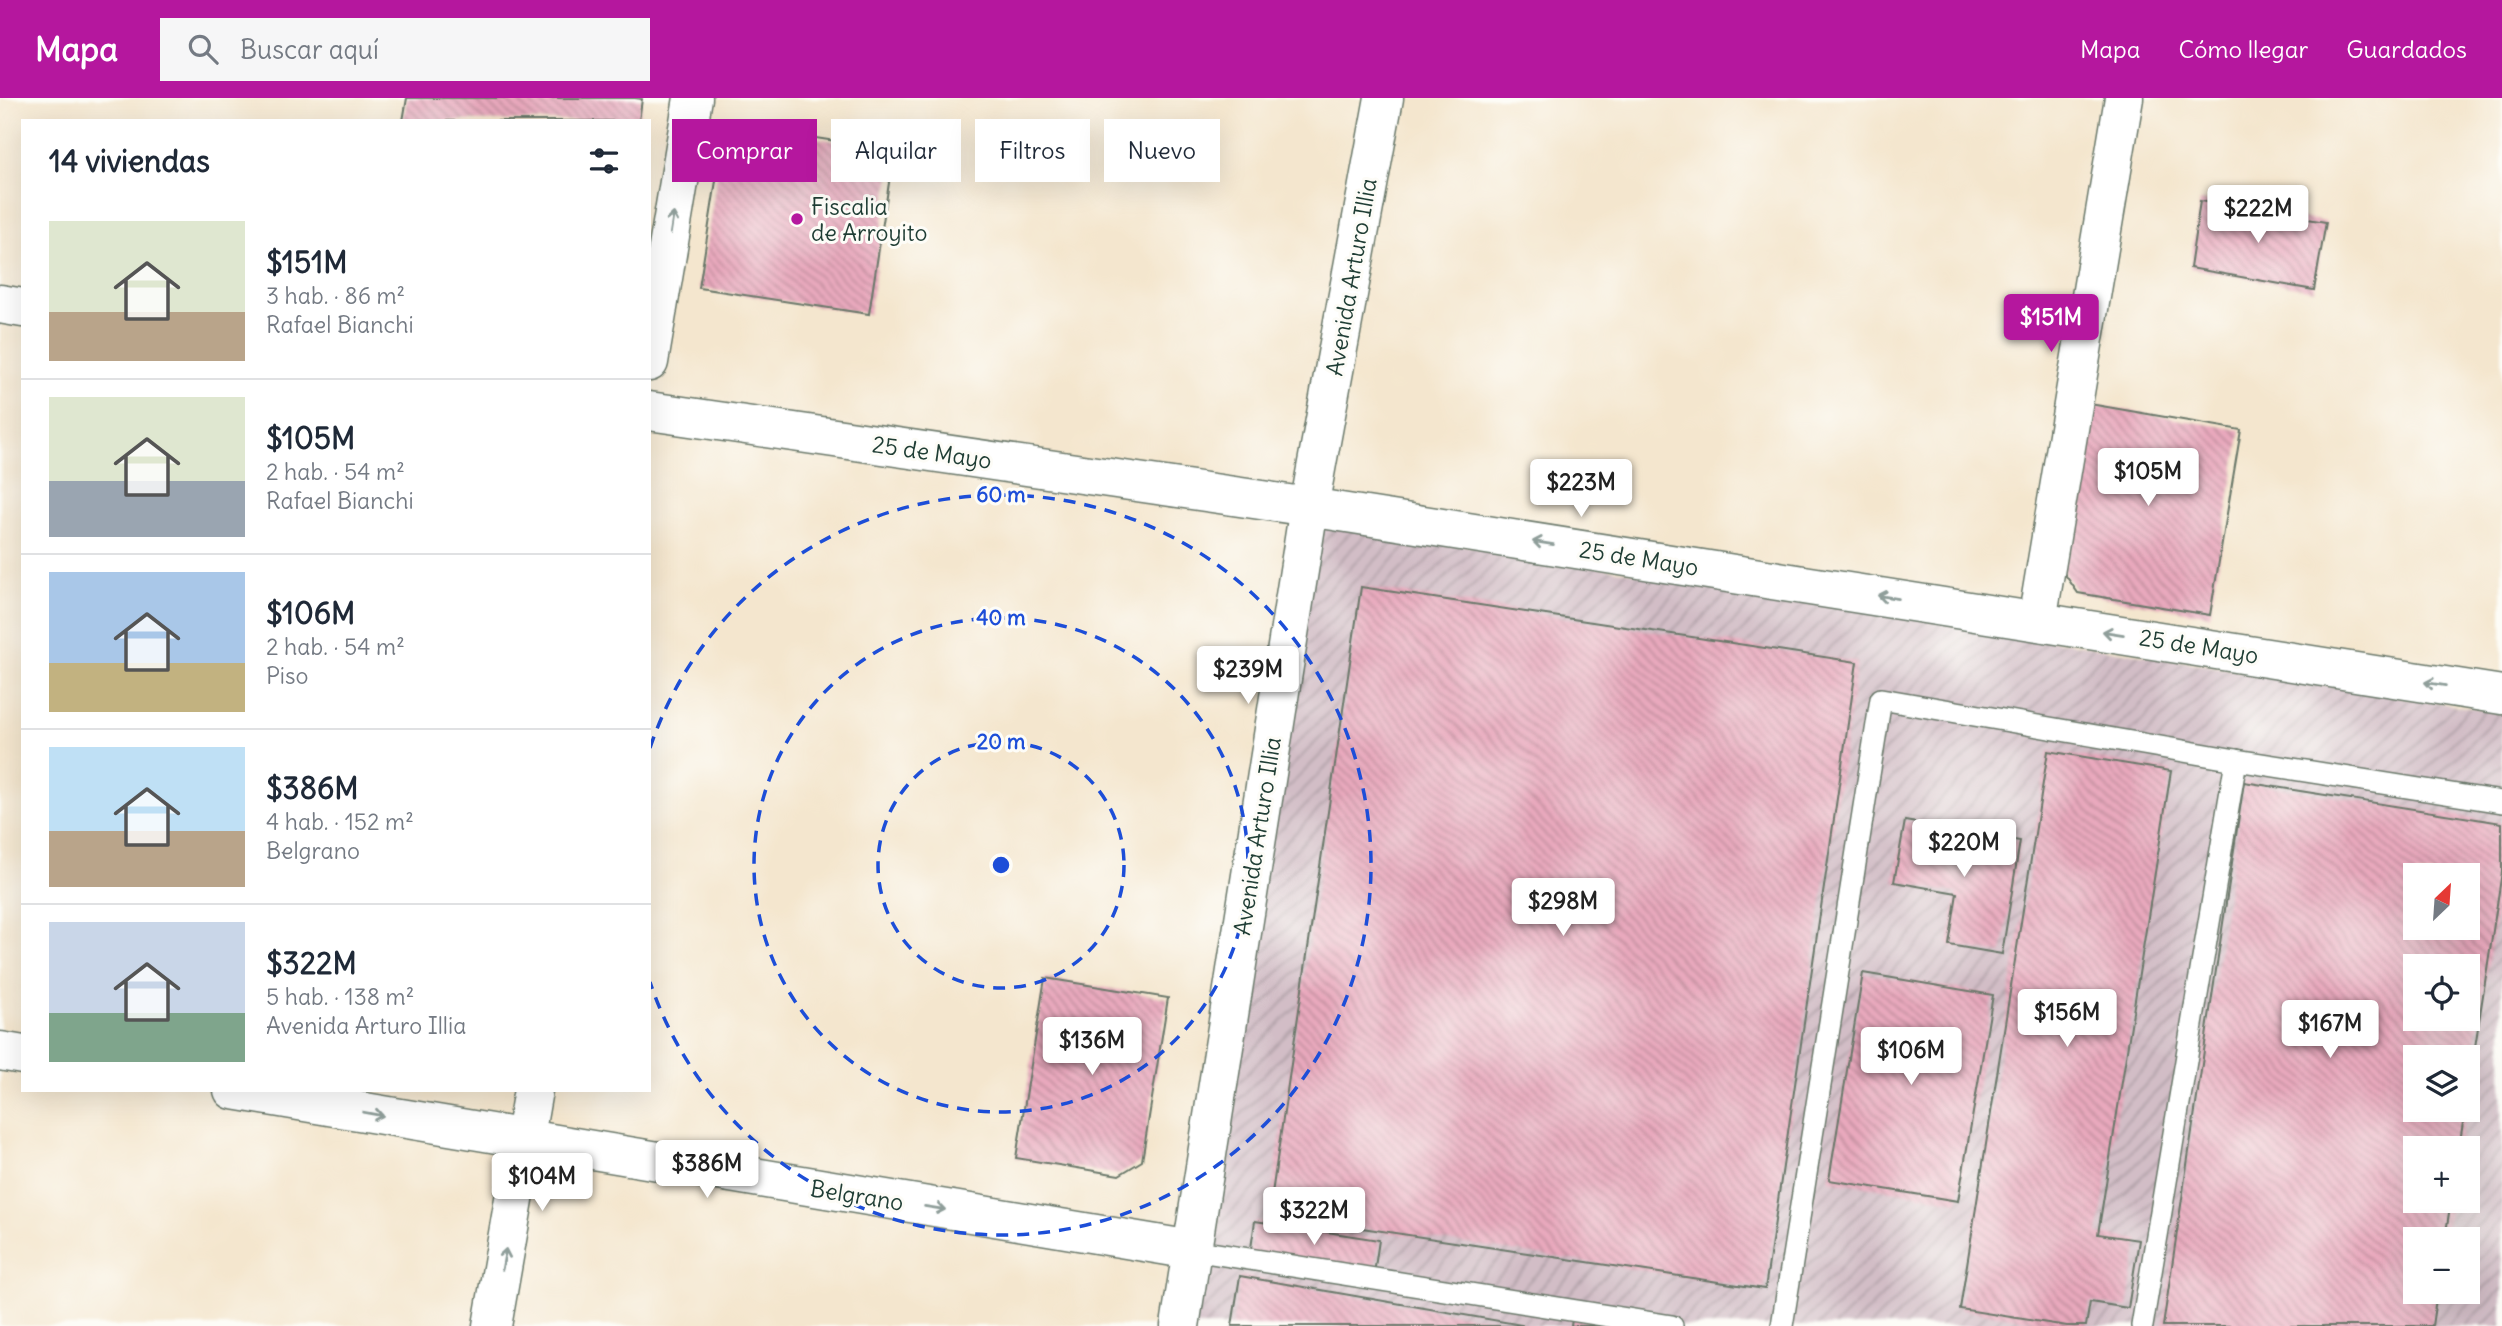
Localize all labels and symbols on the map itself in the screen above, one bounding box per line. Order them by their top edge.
street label: Avenida Arturo Illia [1319,176,1383,378]
pin: $222M [2209,186,2307,245]
place label: Fiscalia de Arroyito [811,192,927,247]
marker: Fiscalia de Arroyito [789,211,805,227]
one-way arrow [666,212,679,234]
pin: $151M [2002,294,2100,354]
street label: 25 de Mayo [871,429,993,475]
pin: $105M [2099,448,2197,508]
pin: $223M [1532,460,1630,519]
text: 60 m [976,481,1026,508]
street label: 25 de Mayo [1577,534,1701,582]
one-way arrow [1532,536,1555,549]
one-way arrow [1878,590,1900,603]
text: 40 m [976,604,1026,631]
street label: 25 de Mayo [2137,622,2261,670]
one-way arrow [2102,626,2125,639]
pin: $239M [1199,646,1297,706]
one-way arrow [2424,677,2447,690]
text: 20 m [977,728,1026,755]
street label: Avenida Arturo Illia [1227,735,1287,937]
pin: $220M [1915,820,2013,879]
centre of rings [989,853,1013,877]
north arrow [2403,863,2480,940]
pin: $298M [1514,878,1612,938]
pin: $156M [2018,990,2116,1049]
pin: $167M [2281,1000,2379,1060]
pin: $136M [1043,1018,1141,1077]
pin: $106M [1862,1028,1960,1087]
one-way arrow [361,1108,384,1121]
pin: $386M [658,1140,756,1200]
pin: $104M [493,1154,591,1213]
street label: Belgrano [808,1173,906,1217]
pin: $322M [1265,1188,1363,1247]
one-way arrow [924,1202,946,1215]
one-way arrow [498,1248,511,1271]

